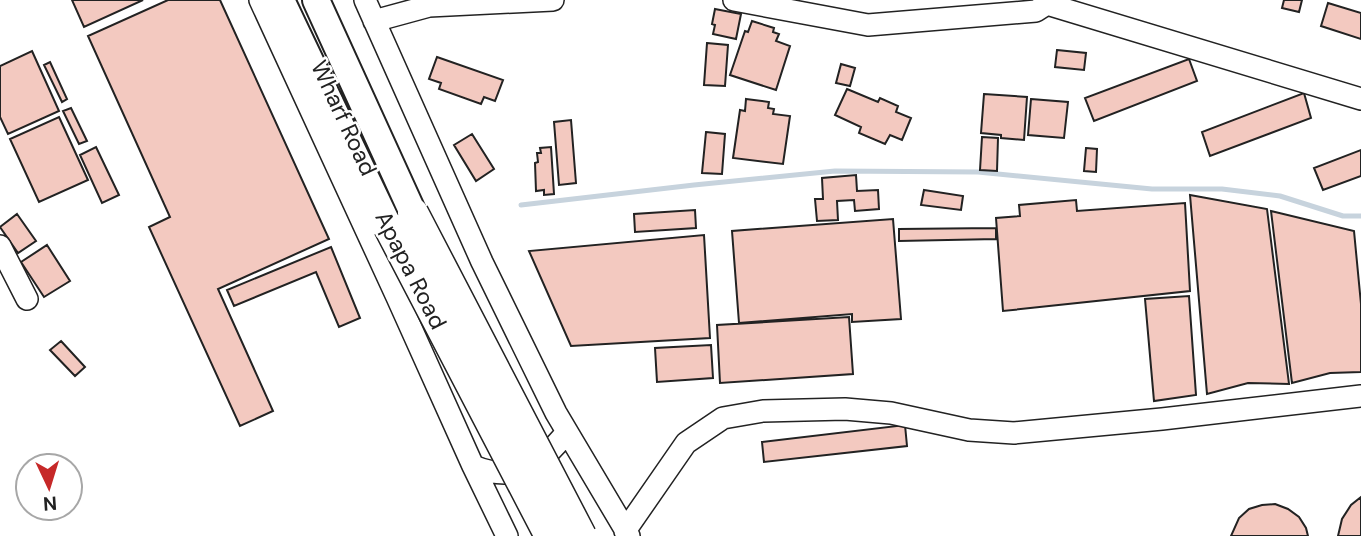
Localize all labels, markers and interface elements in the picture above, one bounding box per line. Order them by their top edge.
street label: Wharf Road [304,55,384,181]
street label: Apapa Road [368,206,454,334]
north arrow [14,452,84,522]
text: N [42,491,58,516]

